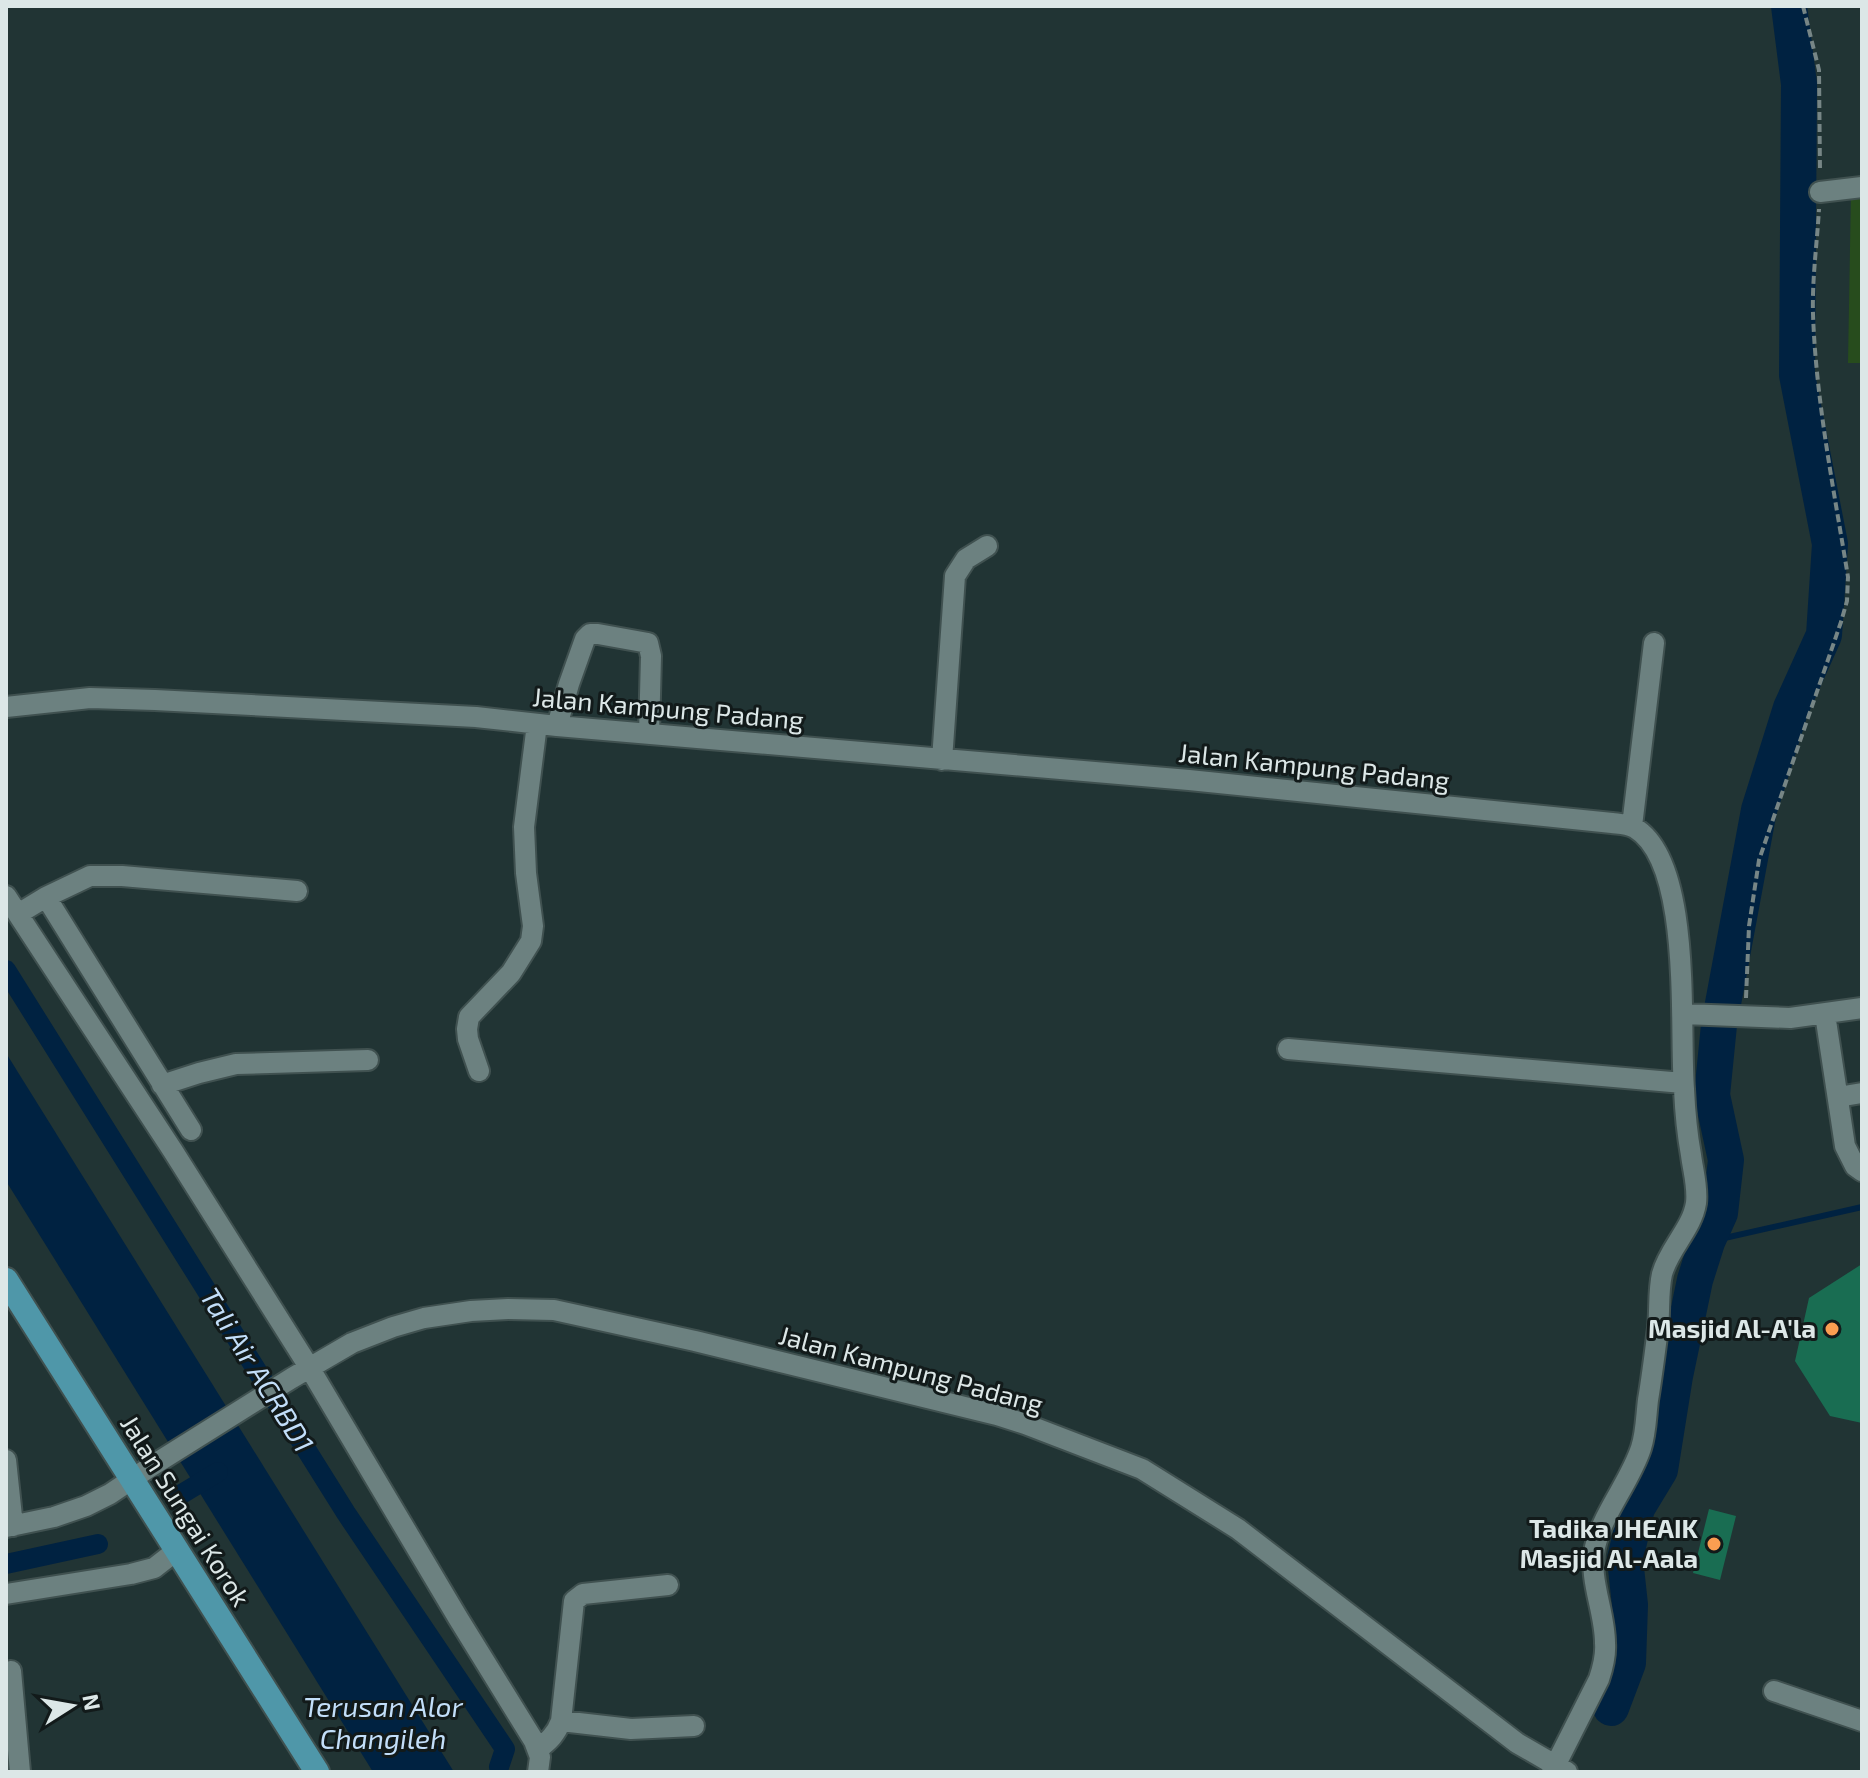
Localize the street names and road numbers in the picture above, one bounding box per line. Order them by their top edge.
street label: Jalan Kampung Padang [531,680,805,735]
street label: Jalan Kampung Padang [1177,736,1451,795]
street label: Jalan Kampung Padang [776,1318,1047,1419]
street label: Jalan Sungai Korok [115,1409,258,1611]

